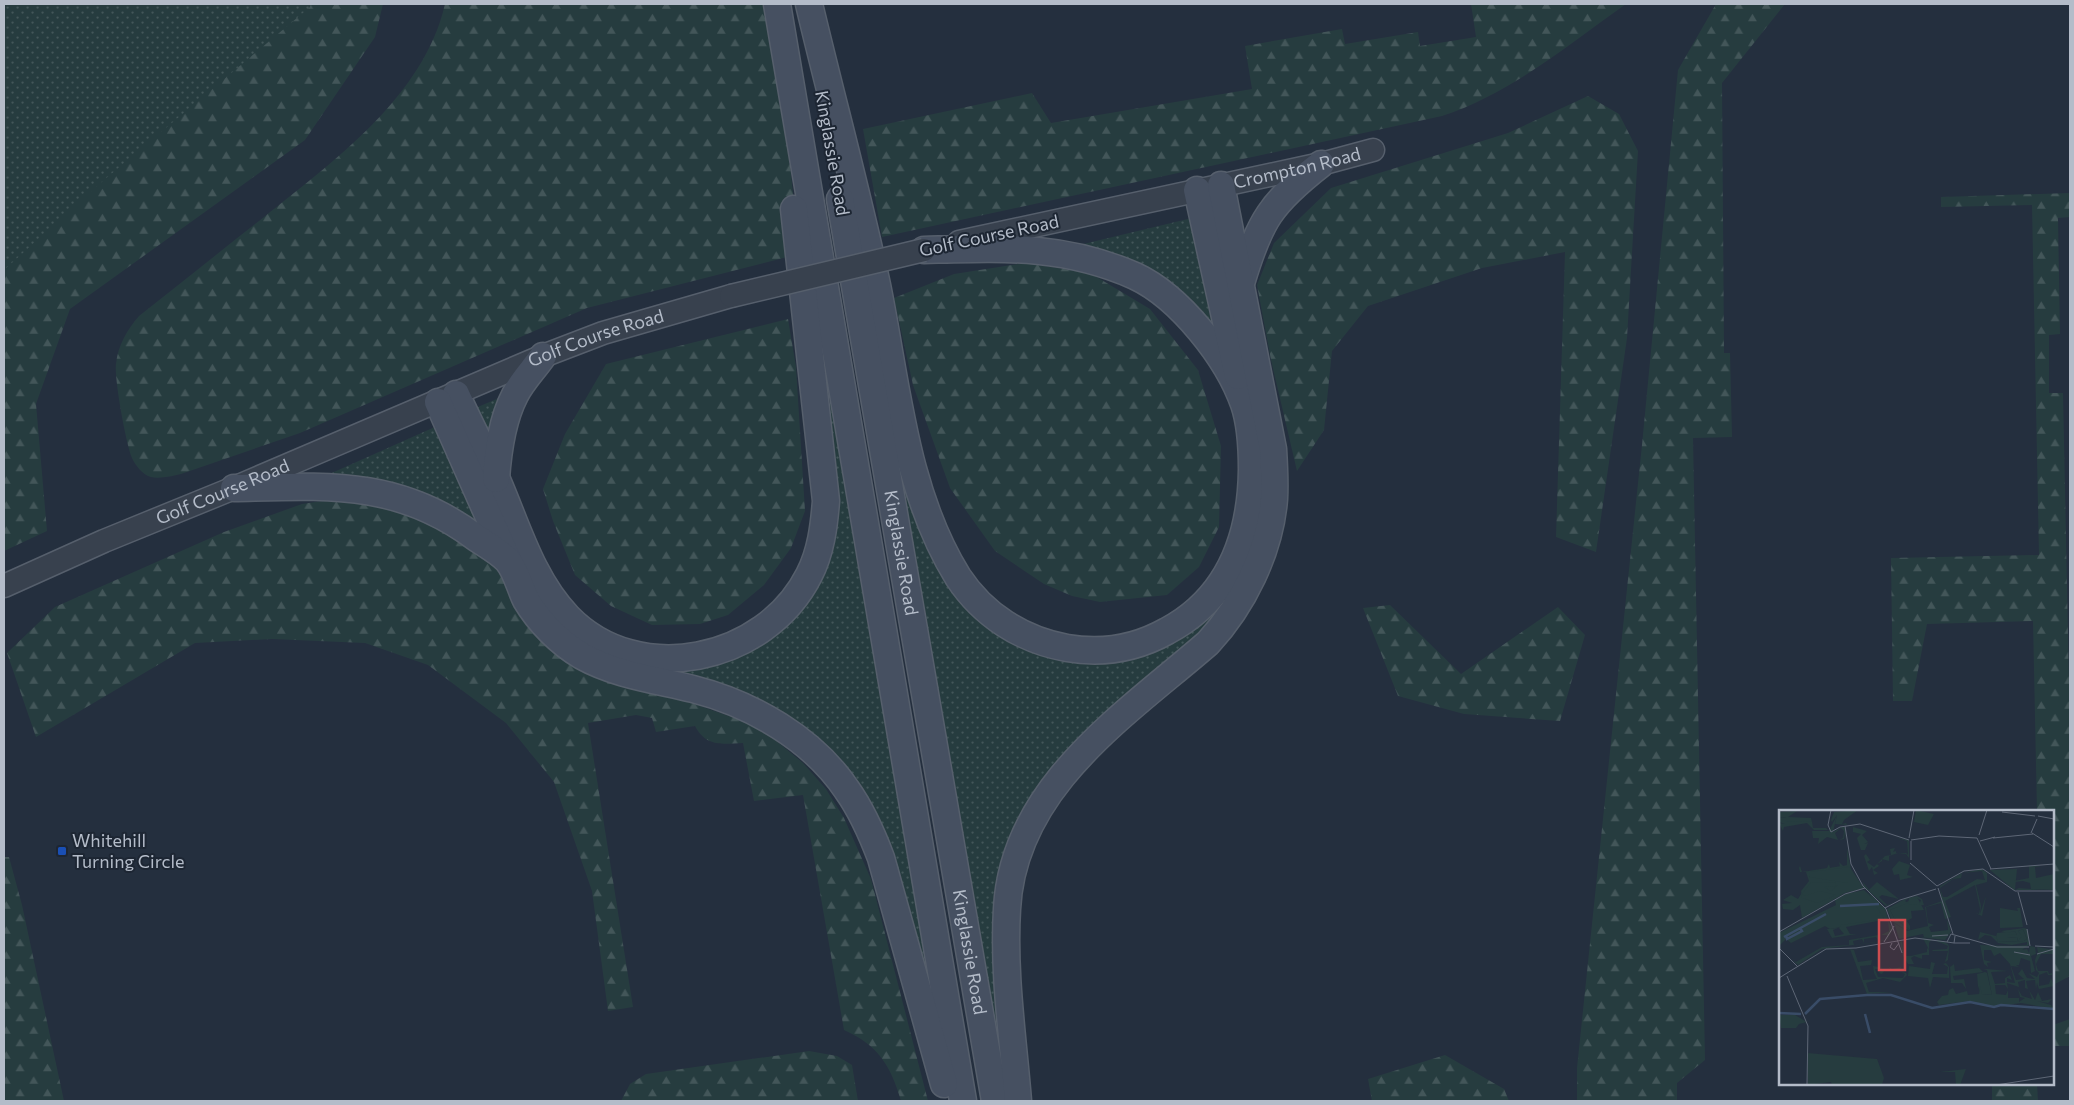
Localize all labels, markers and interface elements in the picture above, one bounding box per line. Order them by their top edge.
street label: Kinglassie Road [811,89,855,217]
street label: Crompton Road [1231,142,1363,193]
street label: Golf Course Road [917,209,1061,261]
street label: Golf Course Road [524,304,666,371]
street label: Golf Course Road [152,454,292,529]
street label: Kinglassie Road [880,488,923,617]
inset map [1779,810,2054,1085]
place label: Whitehill Turning Circle [72,829,185,872]
marker: Whitehill Turning Circle [56,845,68,857]
street label: Kinglassie Road [949,887,992,1016]

